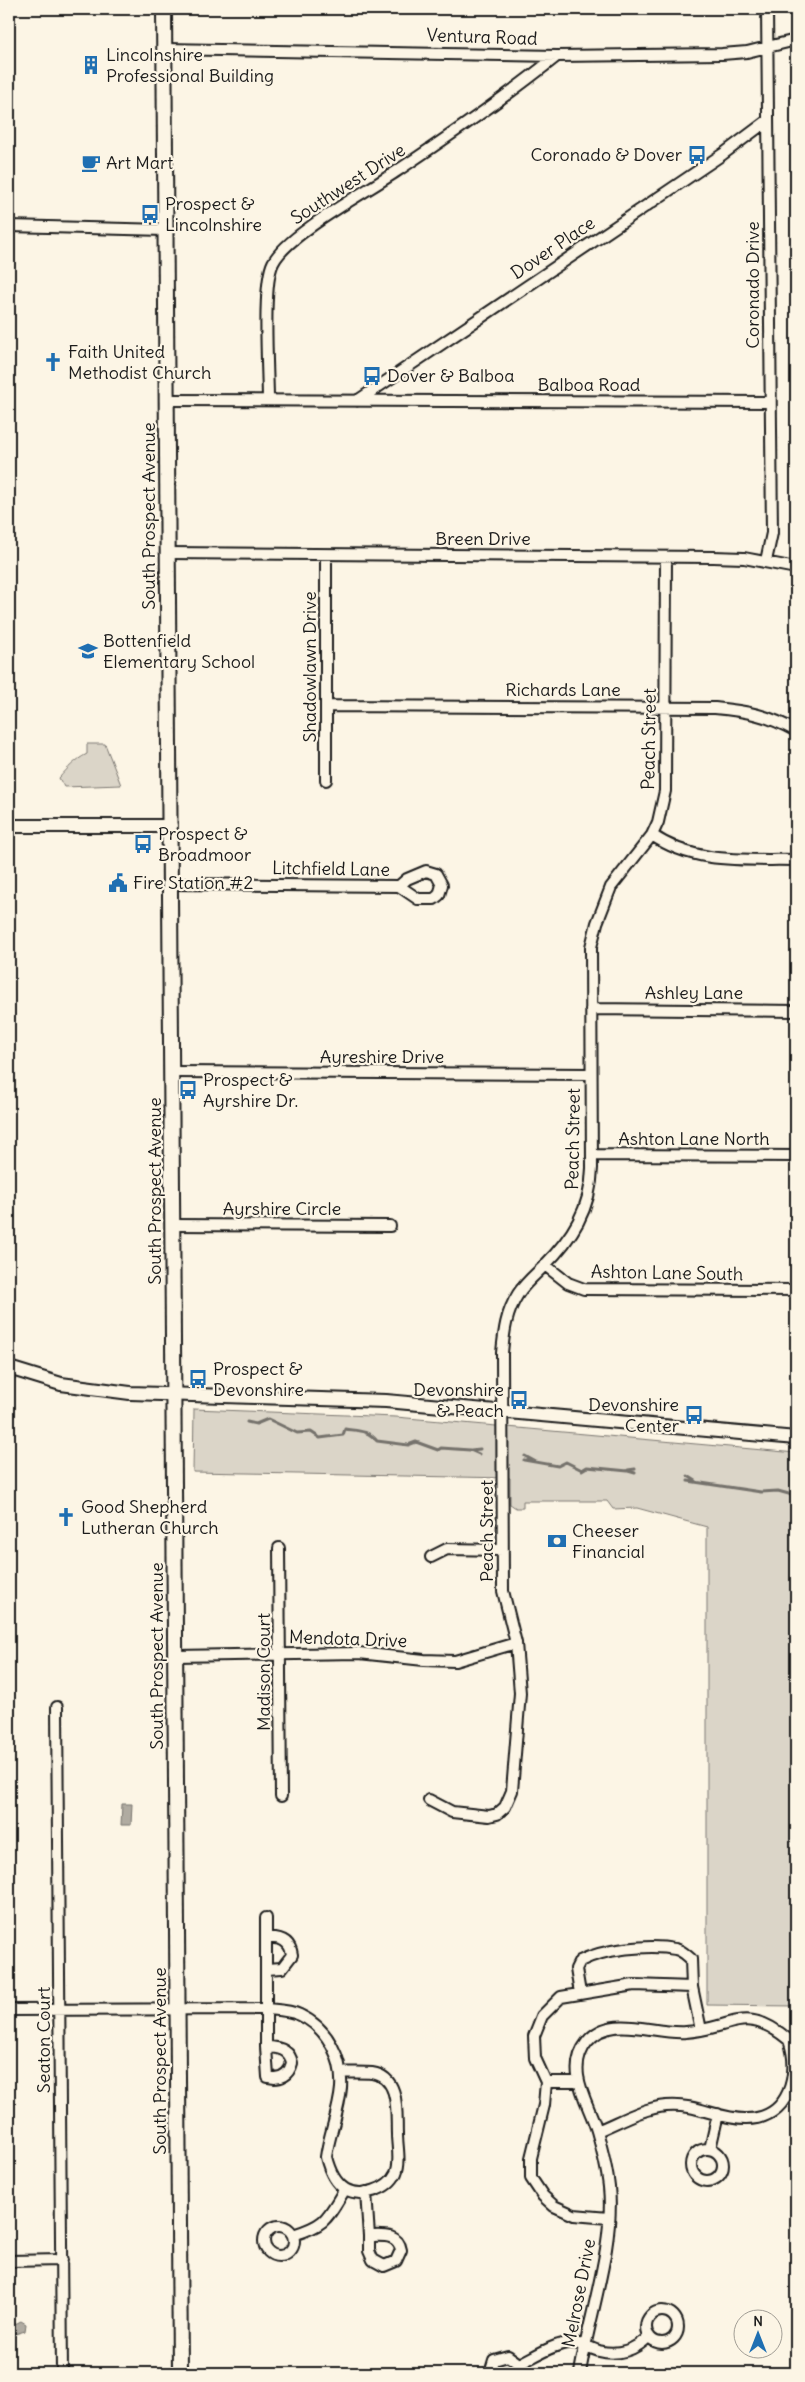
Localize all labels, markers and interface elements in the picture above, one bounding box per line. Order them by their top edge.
street label: Ventura Road [426,23,538,50]
place label: Lincolnshire Professional Building [106,43,274,87]
building icon: Lincolnshire Professional Building [80,54,102,76]
street label: Southwest Drive [286,138,409,229]
place label: Coronado & Dover [531,143,683,166]
bus stop icon: Coronado & Dover [686,144,708,166]
place label: Art Mart [106,151,173,174]
cafe icon: Art Mart [80,152,102,174]
place label: Prospect & Lincolnshire [165,192,262,236]
bus stop icon: Prospect & Lincolnshire [139,203,161,225]
street label: Dover Place [506,211,599,284]
street label: Coronado Drive [741,221,764,349]
place label: Faith United Methodist Church [68,340,211,384]
church icon: Faith United Methodist Church [42,351,64,373]
place label: Dover & Balboa [387,364,514,387]
bus stop icon: Dover & Balboa [361,365,383,387]
street label: Balboa Road [538,373,641,396]
street label: South Prospect Avenue [137,422,160,610]
street label: Breen Drive [435,527,531,550]
street label: Shadowlawn Drive [298,591,321,743]
place label: Bottenfield Elementary School [103,629,255,673]
school or university icon: Bottenfield Elementary School [77,640,99,662]
street label: Richards Lane [505,678,621,701]
street label: Peach Street [636,688,661,790]
place label: Prospect & Broadmoor [158,822,252,866]
bus stop icon: Prospect & Broadmoor [132,833,154,855]
street label: Litchfield Lane [272,856,390,881]
place label: Fire Station #2 [133,871,253,894]
public building icon: Fire Station #2 [107,872,129,894]
street label: Ashley Lane [645,981,743,1004]
street label: Ayreshire Drive [320,1045,444,1068]
place label: Prospect & Ayrshire Dr. [203,1068,298,1112]
bus stop icon: Prospect & Ayrshire Dr. [177,1079,199,1101]
street label: Peach Street [560,1088,585,1190]
street label: South Prospect Avenue [143,1097,166,1285]
street label: Ashton Lane North [618,1127,770,1150]
street label: Ayrshire Circle [223,1197,341,1220]
street label: Ashton Lane South [591,1260,743,1285]
place label: Prospect & Devonshire [213,1357,304,1401]
bus stop icon: Prospect & Devonshire [187,1368,209,1390]
place label: Devonshire & Peach [413,1378,504,1422]
bus stop icon: Devonshire & Peach [508,1389,530,1411]
place label: Devonshire Center [588,1393,680,1437]
bus stop icon: Devonshire Center [683,1404,705,1426]
street label: Peach Street [475,1480,498,1582]
place label: Good Shepherd Lutheran Church [81,1495,219,1539]
church icon: Good Shepherd Lutheran Church [55,1506,77,1528]
place label: Cheeser Financial [572,1519,645,1563]
bank icon: Cheeser Financial [546,1530,568,1552]
street label: South Prospect Avenue [145,1562,168,1750]
street label: Madison Court [252,1613,275,1731]
street label: Mendota Drive [288,1625,408,1652]
street label: South Prospect Avenue [148,1967,171,2155]
street label: Seaton Court [32,1987,55,2093]
street label: Melrose Drive [557,2237,600,2349]
north arrow [732,2310,782,2360]
text: N [753,2312,763,2330]

